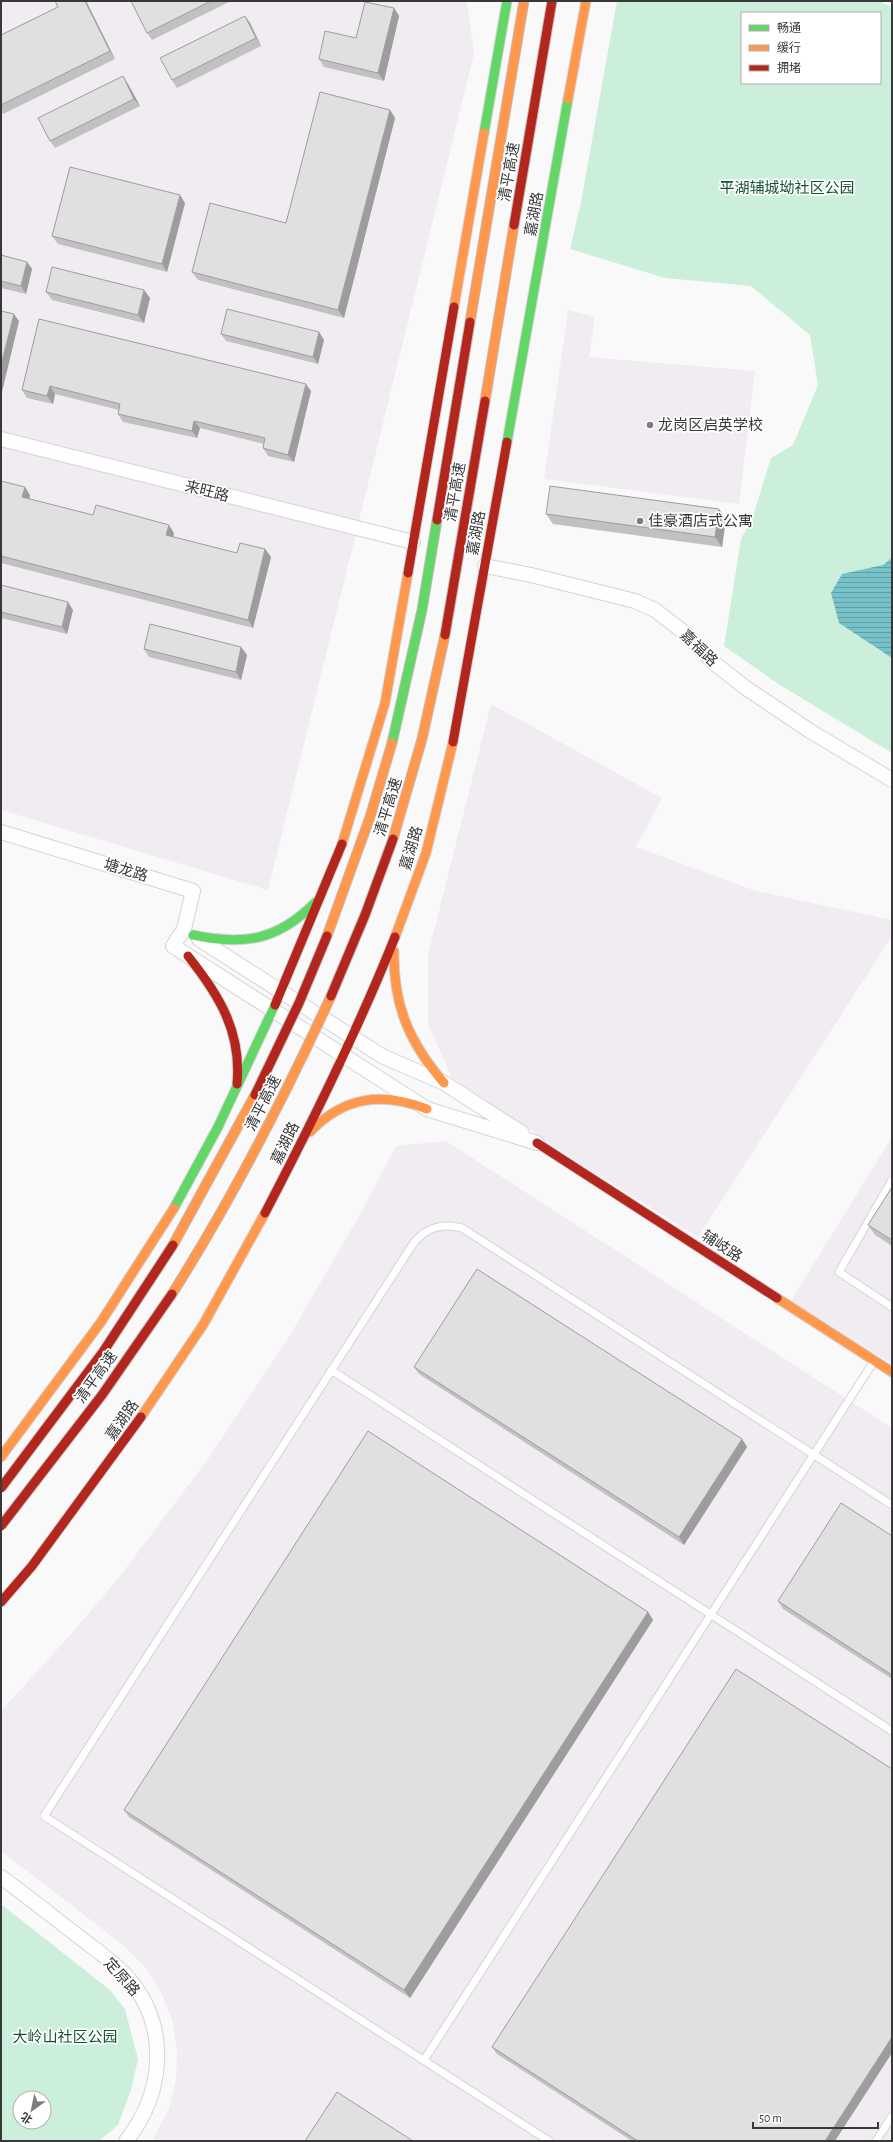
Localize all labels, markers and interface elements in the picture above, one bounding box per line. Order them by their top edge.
legend [741,12,881,84]
text: 畅通 [777,21,801,34]
text: 缓行 [777,41,801,54]
text: 拥堵 [777,62,801,74]
street label: 清平高速 [496,141,522,203]
park label: 平湖辅城坳社区公园 [719,180,855,196]
street label: 嘉湖路 [522,190,546,238]
place label: 龙岗区启英学校 [658,416,763,433]
marker: 龙岗区启英学校 [645,420,655,430]
street label: 清平高速 [442,461,468,523]
street label: 来旺路 [183,478,231,504]
street label: 嘉湖路 [464,509,488,557]
place label: 佳豪酒店式公寓 [648,513,753,529]
marker: 佳豪酒店式公寓 [635,516,645,526]
street label: 嘉福路 [677,627,721,669]
street label: 清平高速 [372,776,404,838]
street label: 嘉湖路 [397,824,425,872]
street label: 塘龙路 [102,855,150,884]
street label: 清平高速 [242,1073,284,1133]
street label: 嘉湖路 [268,1119,302,1167]
street label: 辅岐路 [699,1227,745,1265]
street label: 清平高速 [72,1348,120,1406]
street label: 嘉湖路 [103,1397,141,1443]
street label: 定原路 [101,1955,143,1999]
park label: 大岭山社区公园 [12,2028,118,2045]
north arrow [12,2090,52,2130]
scale bar [753,2104,878,2130]
text: 北 [19,2110,34,2126]
text: 50 m [759,2112,782,2124]

